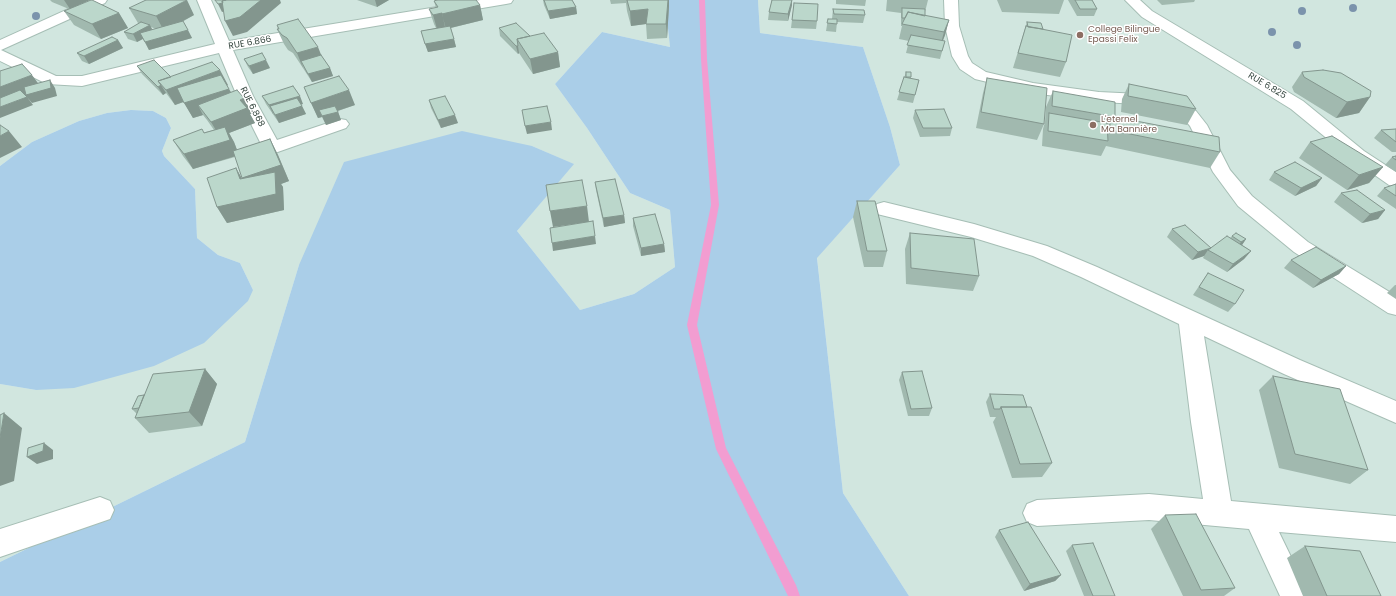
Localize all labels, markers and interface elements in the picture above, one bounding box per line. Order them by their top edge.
place label: College Bilingue Epassi Felix [1088,25,1160,46]
marker: College Bilingue Epassi Felix [1075,30,1085,40]
street label: RUE 6.866 [228,34,272,52]
street label: RUE 6.825 [1246,70,1288,102]
street label: RUE 6.868 [237,85,267,129]
place label: L'eternel Ma Bannière [1101,115,1157,136]
marker: L'eternel Ma Bannière [1088,120,1098,130]

